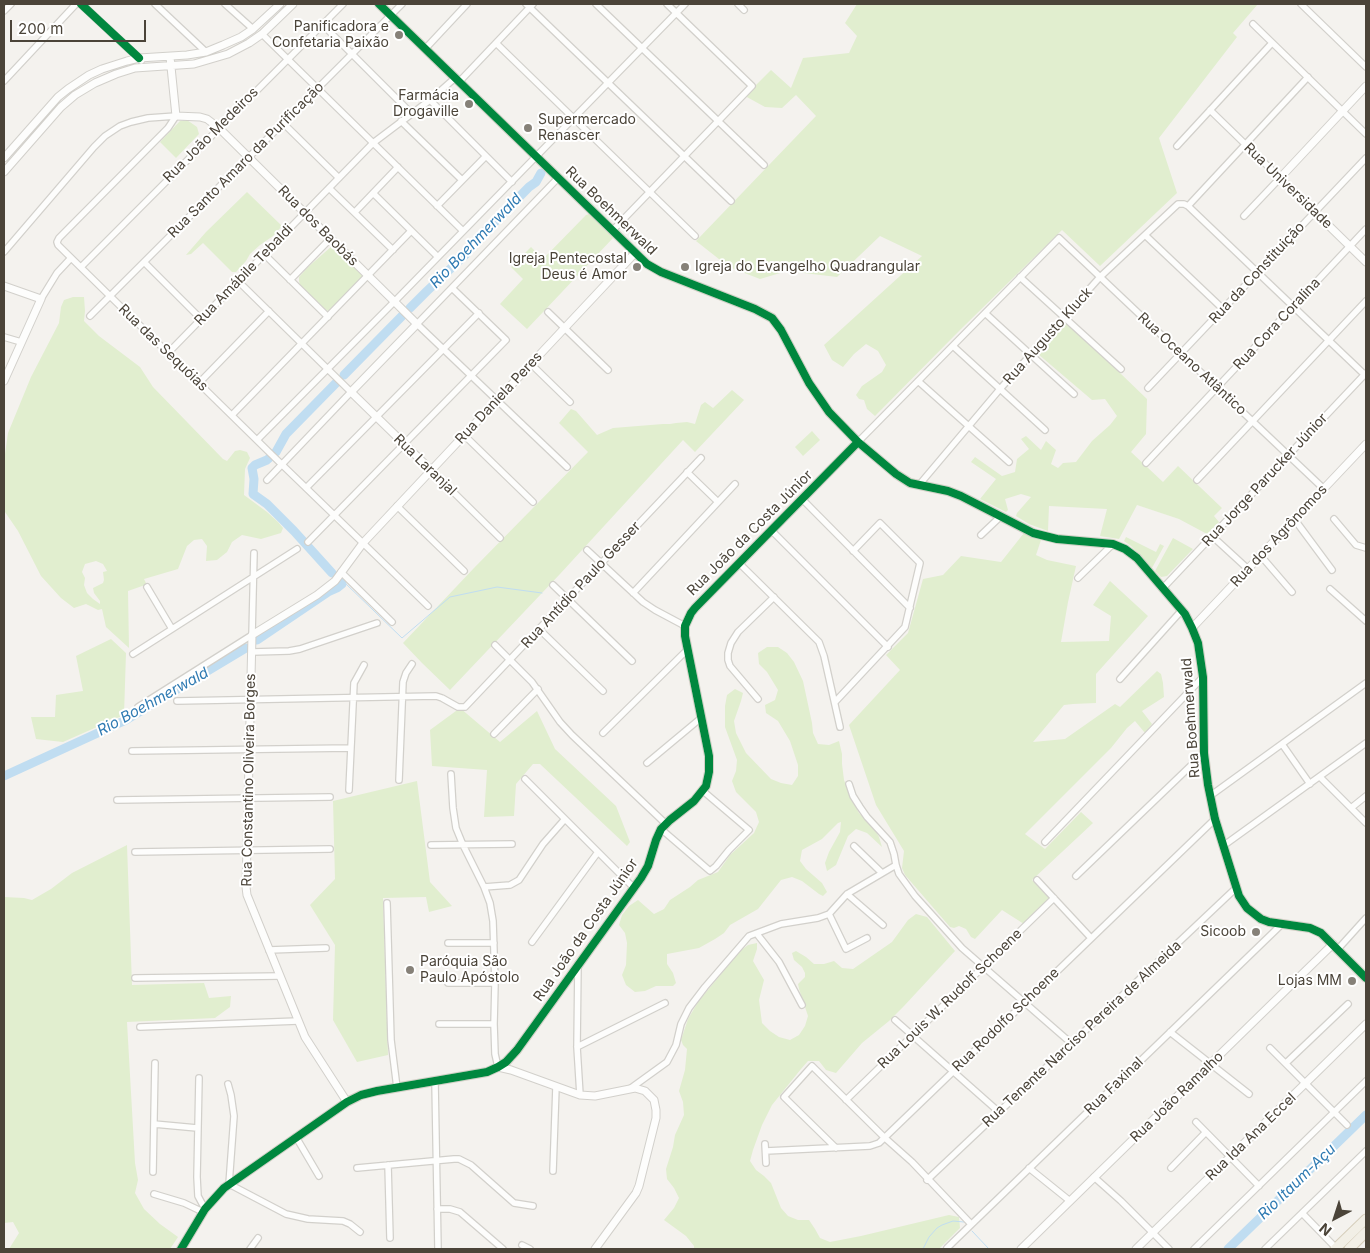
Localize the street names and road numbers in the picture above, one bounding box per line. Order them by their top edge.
street label: Rua Santo Amaro da Purificação [165,79,327,241]
street label: Rua João Medeiros [160,84,262,186]
street label: Rua Universidade [1240,140,1336,232]
street label: Rua Boehmerwald [562,163,660,259]
street label: Rua dos Baobás [274,182,362,270]
street label: Rua da Constituição [1206,219,1308,327]
street label: Rua Amábile Tebaldi [191,221,297,329]
street label: Rua Cora Coralina [1230,275,1324,373]
street label: Rua Augusto Kluck [1000,284,1096,388]
street label: Rua das Sequóias [115,301,211,395]
street label: Rua Oceano Atlântico [1134,309,1250,419]
street label: Rua Daniela Peres [452,349,546,447]
street label: Rua Jorge Parucker Júnior [1199,410,1331,550]
street label: Rua Laranjal [390,431,460,499]
street label: Rua João da Costa Júnior [684,467,816,599]
street label: Rua dos Agrônomos [1227,481,1331,591]
street label: Rua Antídio Paulo Gesser [518,518,644,652]
street label: Rua Boehmerwald [1178,657,1204,779]
street label: Rua Constantino Oliveira Borges [239,673,259,887]
street label: Rua João da Costa Júnior [530,855,642,1005]
street label: Rua Louis W. Rudolf Schoene [874,926,1026,1072]
street label: Rua Tenente Narciso Pereira de Almeida [979,937,1185,1131]
street label: Rua Rodolfo Schoene [949,965,1063,1075]
street label: Rua João Ramalho [1127,1048,1227,1146]
street label: Rua Faxinal [1081,1054,1147,1118]
street label: Rua Ida Ana Eccel [1202,1090,1300,1184]

